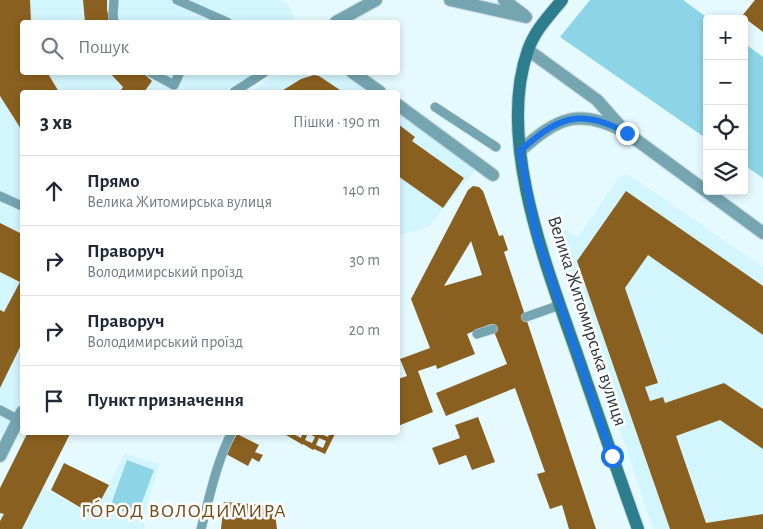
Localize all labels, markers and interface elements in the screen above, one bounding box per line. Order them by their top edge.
map controls [703,15,748,195]
button: + [703,15,748,60]
search box [20,20,400,75]
icon: search [38,34,66,62]
text: Пошук [78,38,129,57]
button: − [703,60,748,105]
button: locate [703,105,748,150]
text: 3 хв [40,112,72,133]
text: Пішки · 190 m [293,114,380,130]
route end [616,122,639,145]
button: layers [703,150,748,195]
text: Прямо [87,172,140,191]
icon: ahead [40,177,68,205]
text: 140 m [343,182,380,198]
text: Велика Житомирська вулиця [87,194,272,210]
street label: Велика Житомирська вулиця [544,214,630,428]
text: Праворуч [87,242,165,261]
icon: right [40,247,68,275]
text: 30 m [350,252,380,268]
text: Володимирський проїзд [87,264,243,280]
text: Праворуч [87,312,165,331]
icon: right [40,317,68,345]
text: 20 m [349,322,380,338]
text: Володимирський проїзд [87,334,243,350]
icon: arrive [40,387,68,415]
text: Пункт призначення [87,391,244,410]
route start [601,445,624,468]
district label: ГО́РОД ВОЛОДИМИРА [81,499,287,521]

